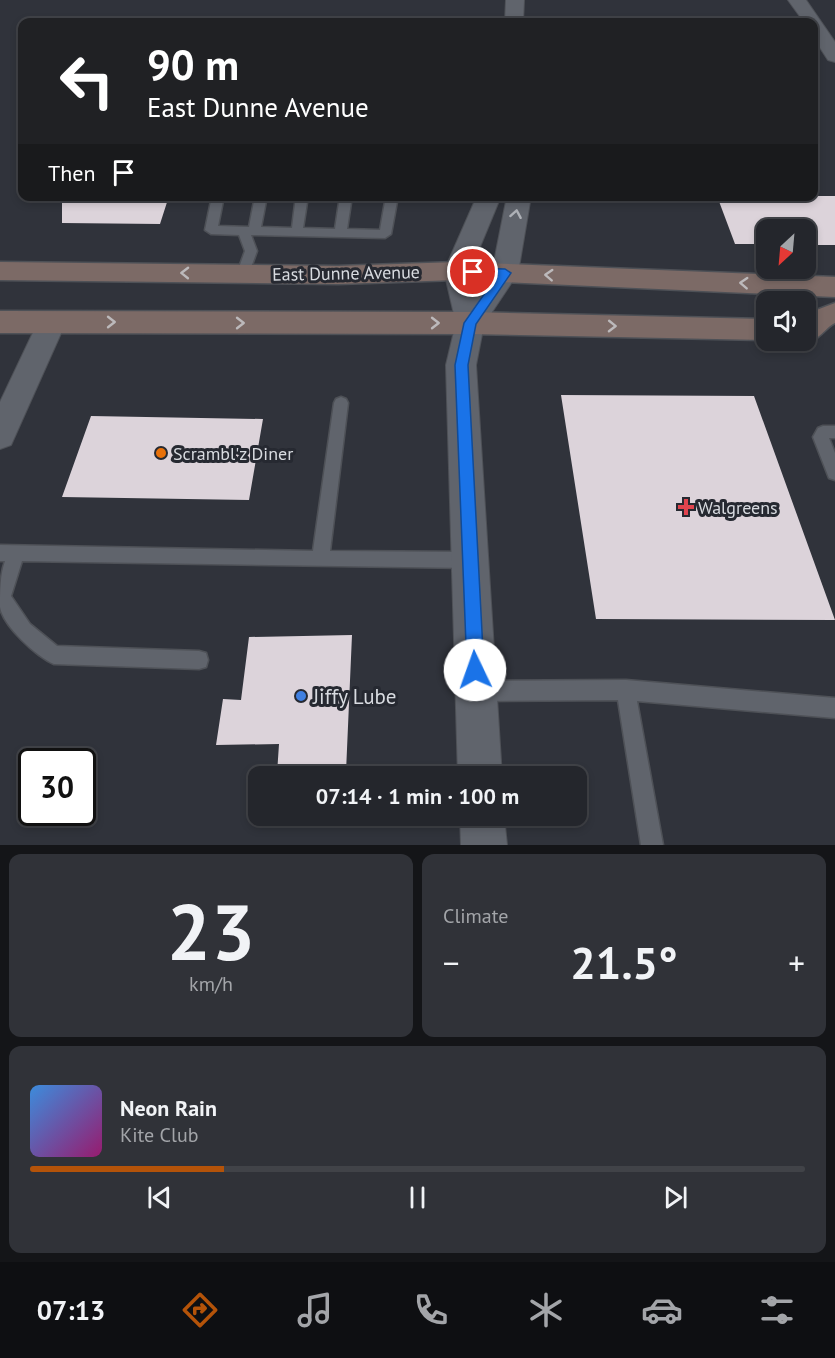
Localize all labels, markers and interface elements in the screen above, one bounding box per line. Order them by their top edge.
text: 90 m [147,37,239,92]
icon: left [48,42,126,120]
text: East Dunne Avenue [147,90,369,124]
icon: arrive [107,156,140,189]
text: Then [48,159,95,187]
one-way arrow [509,209,522,219]
north arrow [756,219,816,279]
map controls [756,219,816,351]
pin [447,246,498,297]
icon: arrive [456,255,489,288]
street label: East Dunne Avenue [272,260,420,286]
one-way arrow [180,266,189,279]
one-way arrow [545,268,554,281]
one-way arrow [739,277,748,290]
button: sound [756,291,816,351]
one-way arrow [106,316,115,328]
one-way arrow [235,316,244,329]
one-way arrow [430,317,439,329]
one-way arrow [608,320,617,332]
place label: Scrambl'z Diner [173,442,293,465]
marker: Scrambl'z Diner [154,446,168,460]
place label: Walgreens [698,496,778,519]
marker: Walgreens [679,500,693,514]
position arrow [443,638,507,702]
place label: Jiffy Lube [312,683,397,710]
marker: Jiffy Lube [294,689,308,703]
speed limit sign: 30 [18,748,96,826]
text: 07:14 · 1 min · 100 m [316,782,519,810]
text: 23 [167,881,255,982]
text: Climate [443,903,509,929]
text: 21.5° [570,933,678,991]
text: − [443,941,460,984]
text: + [788,941,805,984]
text: km/h [189,971,233,997]
text: Neon Rain [120,1094,217,1122]
text: Kite Club [120,1122,198,1148]
icon: previous [143,1181,176,1214]
icon: pause [401,1181,434,1214]
icon: next [659,1181,692,1214]
icon: directions [179,1289,221,1331]
icon: music [294,1289,336,1331]
icon: phone [410,1289,452,1331]
icon: climate [525,1289,567,1331]
icon: car [641,1289,683,1331]
icon: filters [756,1289,798,1331]
text: 07:13 [37,1293,105,1327]

